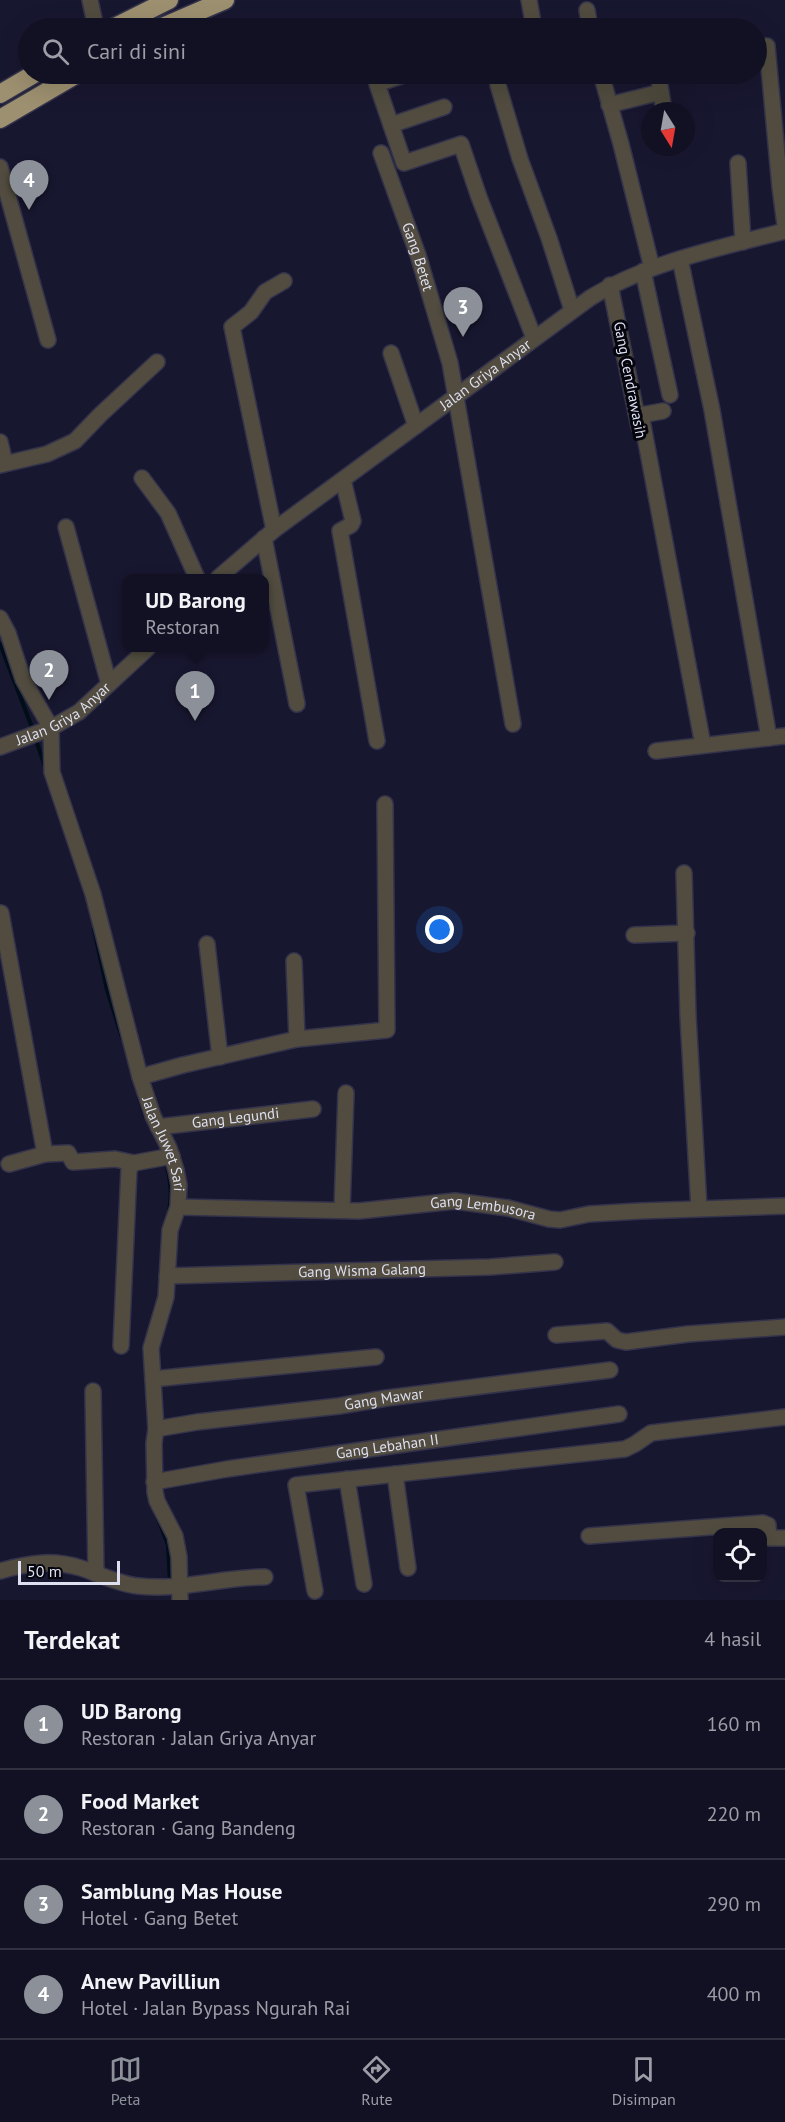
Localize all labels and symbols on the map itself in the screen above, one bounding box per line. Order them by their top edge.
north arrow [641,102,695,156]
pin: 4 [9,160,48,210]
street label: Gang Betet [398,220,438,293]
pin: 3 [444,288,482,337]
street label: Gang Cendrawasih [610,320,651,440]
street label: Jalan Griya Anyar [435,335,535,415]
pin: 2 [29,650,68,700]
pin: 1 [176,672,214,721]
street label: Jalan Griya Anyar [12,678,114,750]
your location [425,915,454,944]
street label: Jalan Juwet Sari [138,1093,189,1192]
street label: Gang Legundi [191,1103,280,1132]
street label: Gang Lembusora [429,1191,538,1224]
street label: Gang Wisma Galang [298,1259,426,1281]
street label: Gang Mawar [343,1383,425,1414]
street label: Gang Lebahan II [335,1429,440,1463]
scale bar [18,1558,120,1586]

